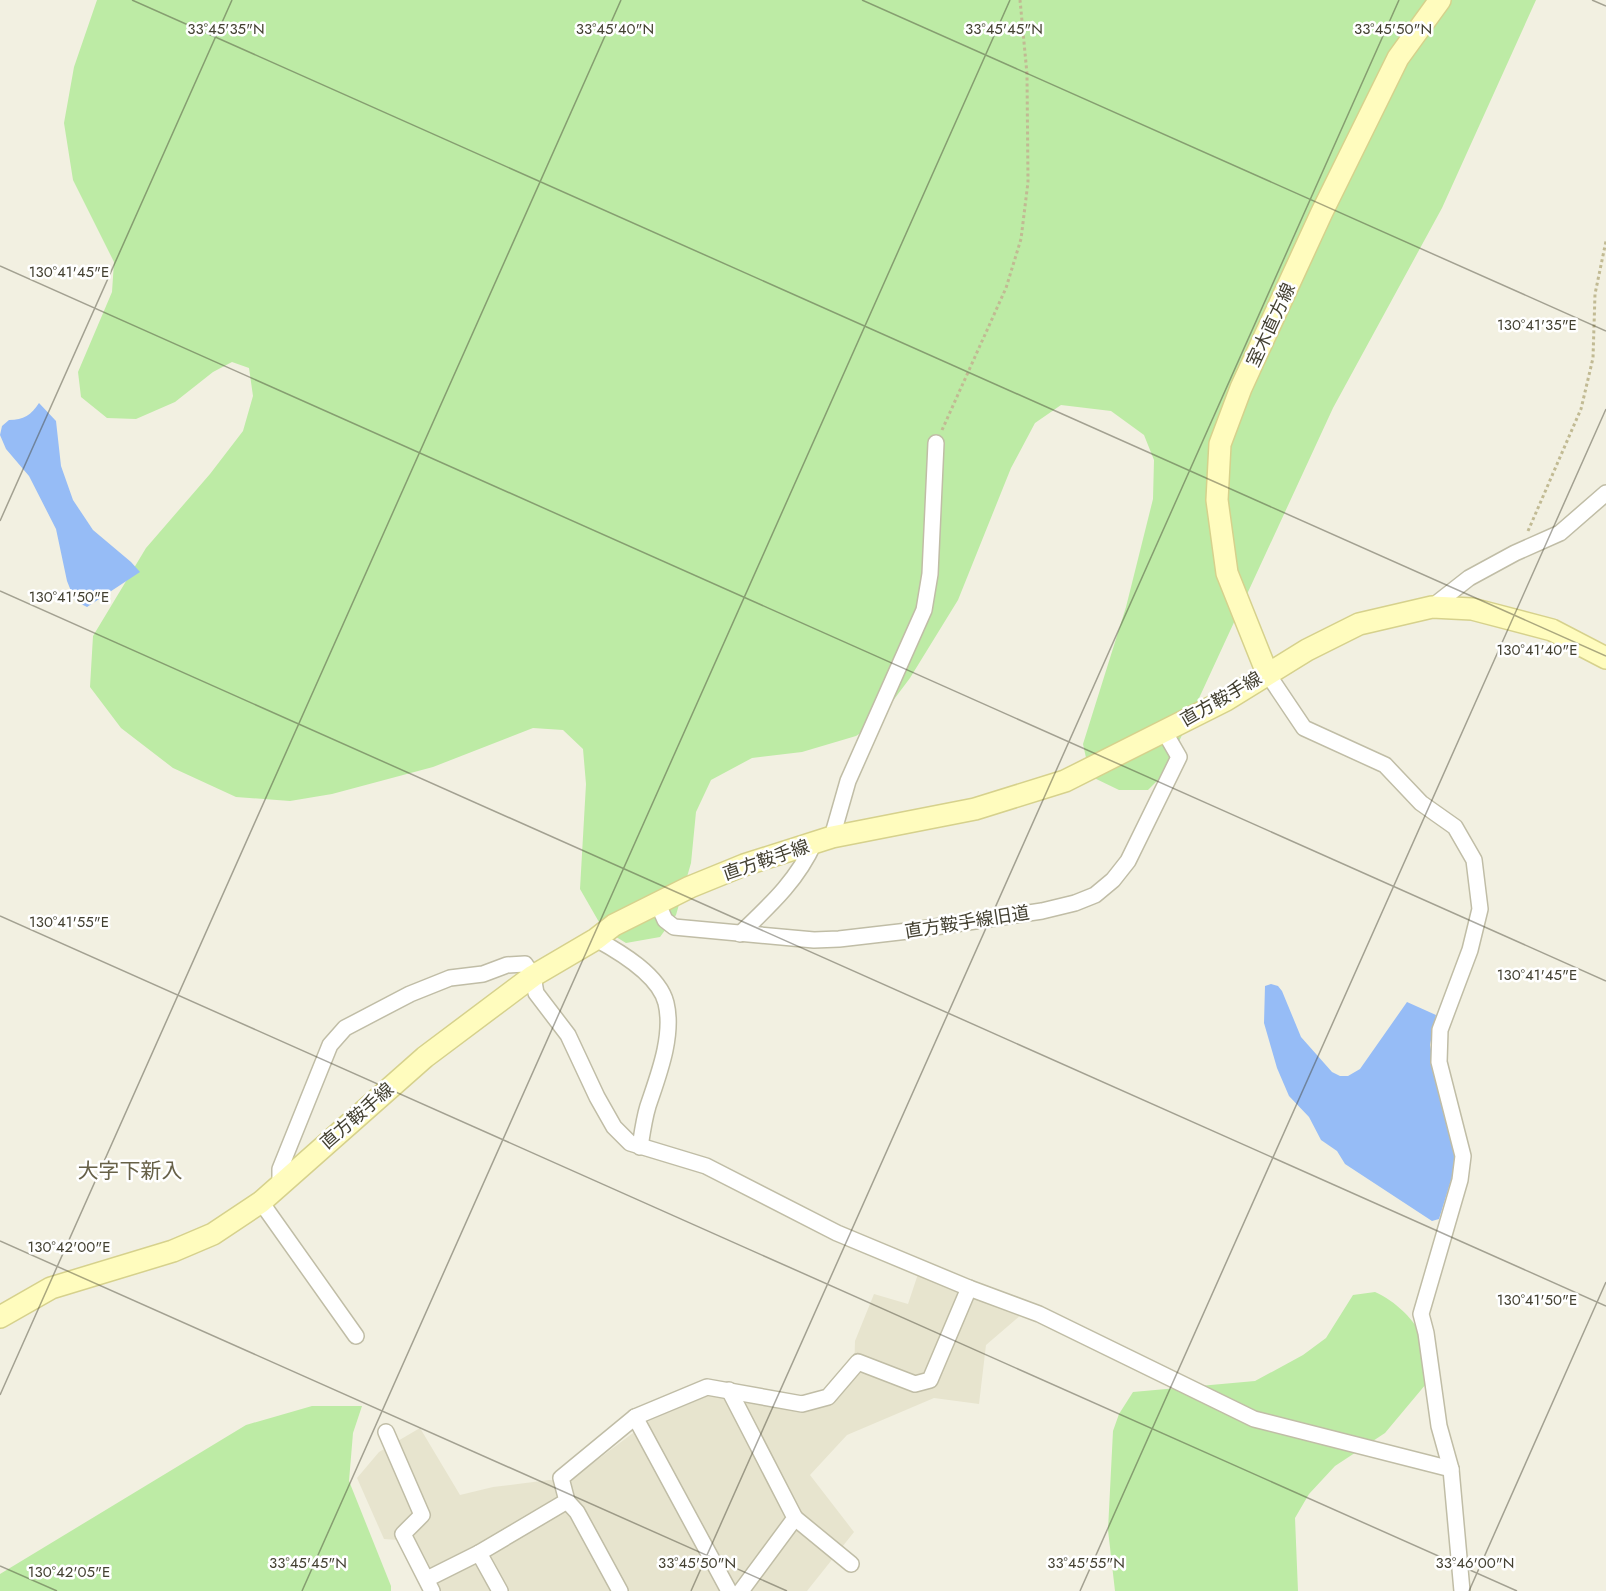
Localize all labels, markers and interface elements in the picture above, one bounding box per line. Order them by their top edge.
text: 33°45'35"N [187,18,265,40]
text: 33°45'40"N [576,18,654,40]
text: 33°45'45"N [965,18,1043,40]
text: 33°45'50"N [1354,18,1432,40]
text: 130°41'45"E [29,261,109,283]
street label: 室木直方線 [1240,279,1302,371]
text: 130°41'35"E [1497,314,1577,336]
text: 130°41'50"E [29,586,109,608]
text: 130°41'40"E [1497,639,1577,661]
street label: 直方鞍手線 [1176,665,1266,733]
street label: 直方鞍手線 [719,833,813,887]
street label: 直方鞍手線旧道 [903,899,1031,945]
text: 130°41'55"E [29,911,109,933]
text: 130°41'45"E [1497,964,1577,986]
street label: 直方鞍手線 [315,1077,399,1155]
district label: 大字下新入 [78,1156,183,1186]
text: 130°42'00"E [28,1236,110,1258]
text: 130°41'50"E [1497,1289,1577,1311]
text: 33°45'45"N [269,1552,347,1574]
text: 33°45'50"N [658,1552,736,1574]
text: 33°45'55"N [1047,1552,1125,1574]
text: 33°46'00"N [1436,1552,1514,1574]
text: 130°42'05"E [28,1561,110,1583]

